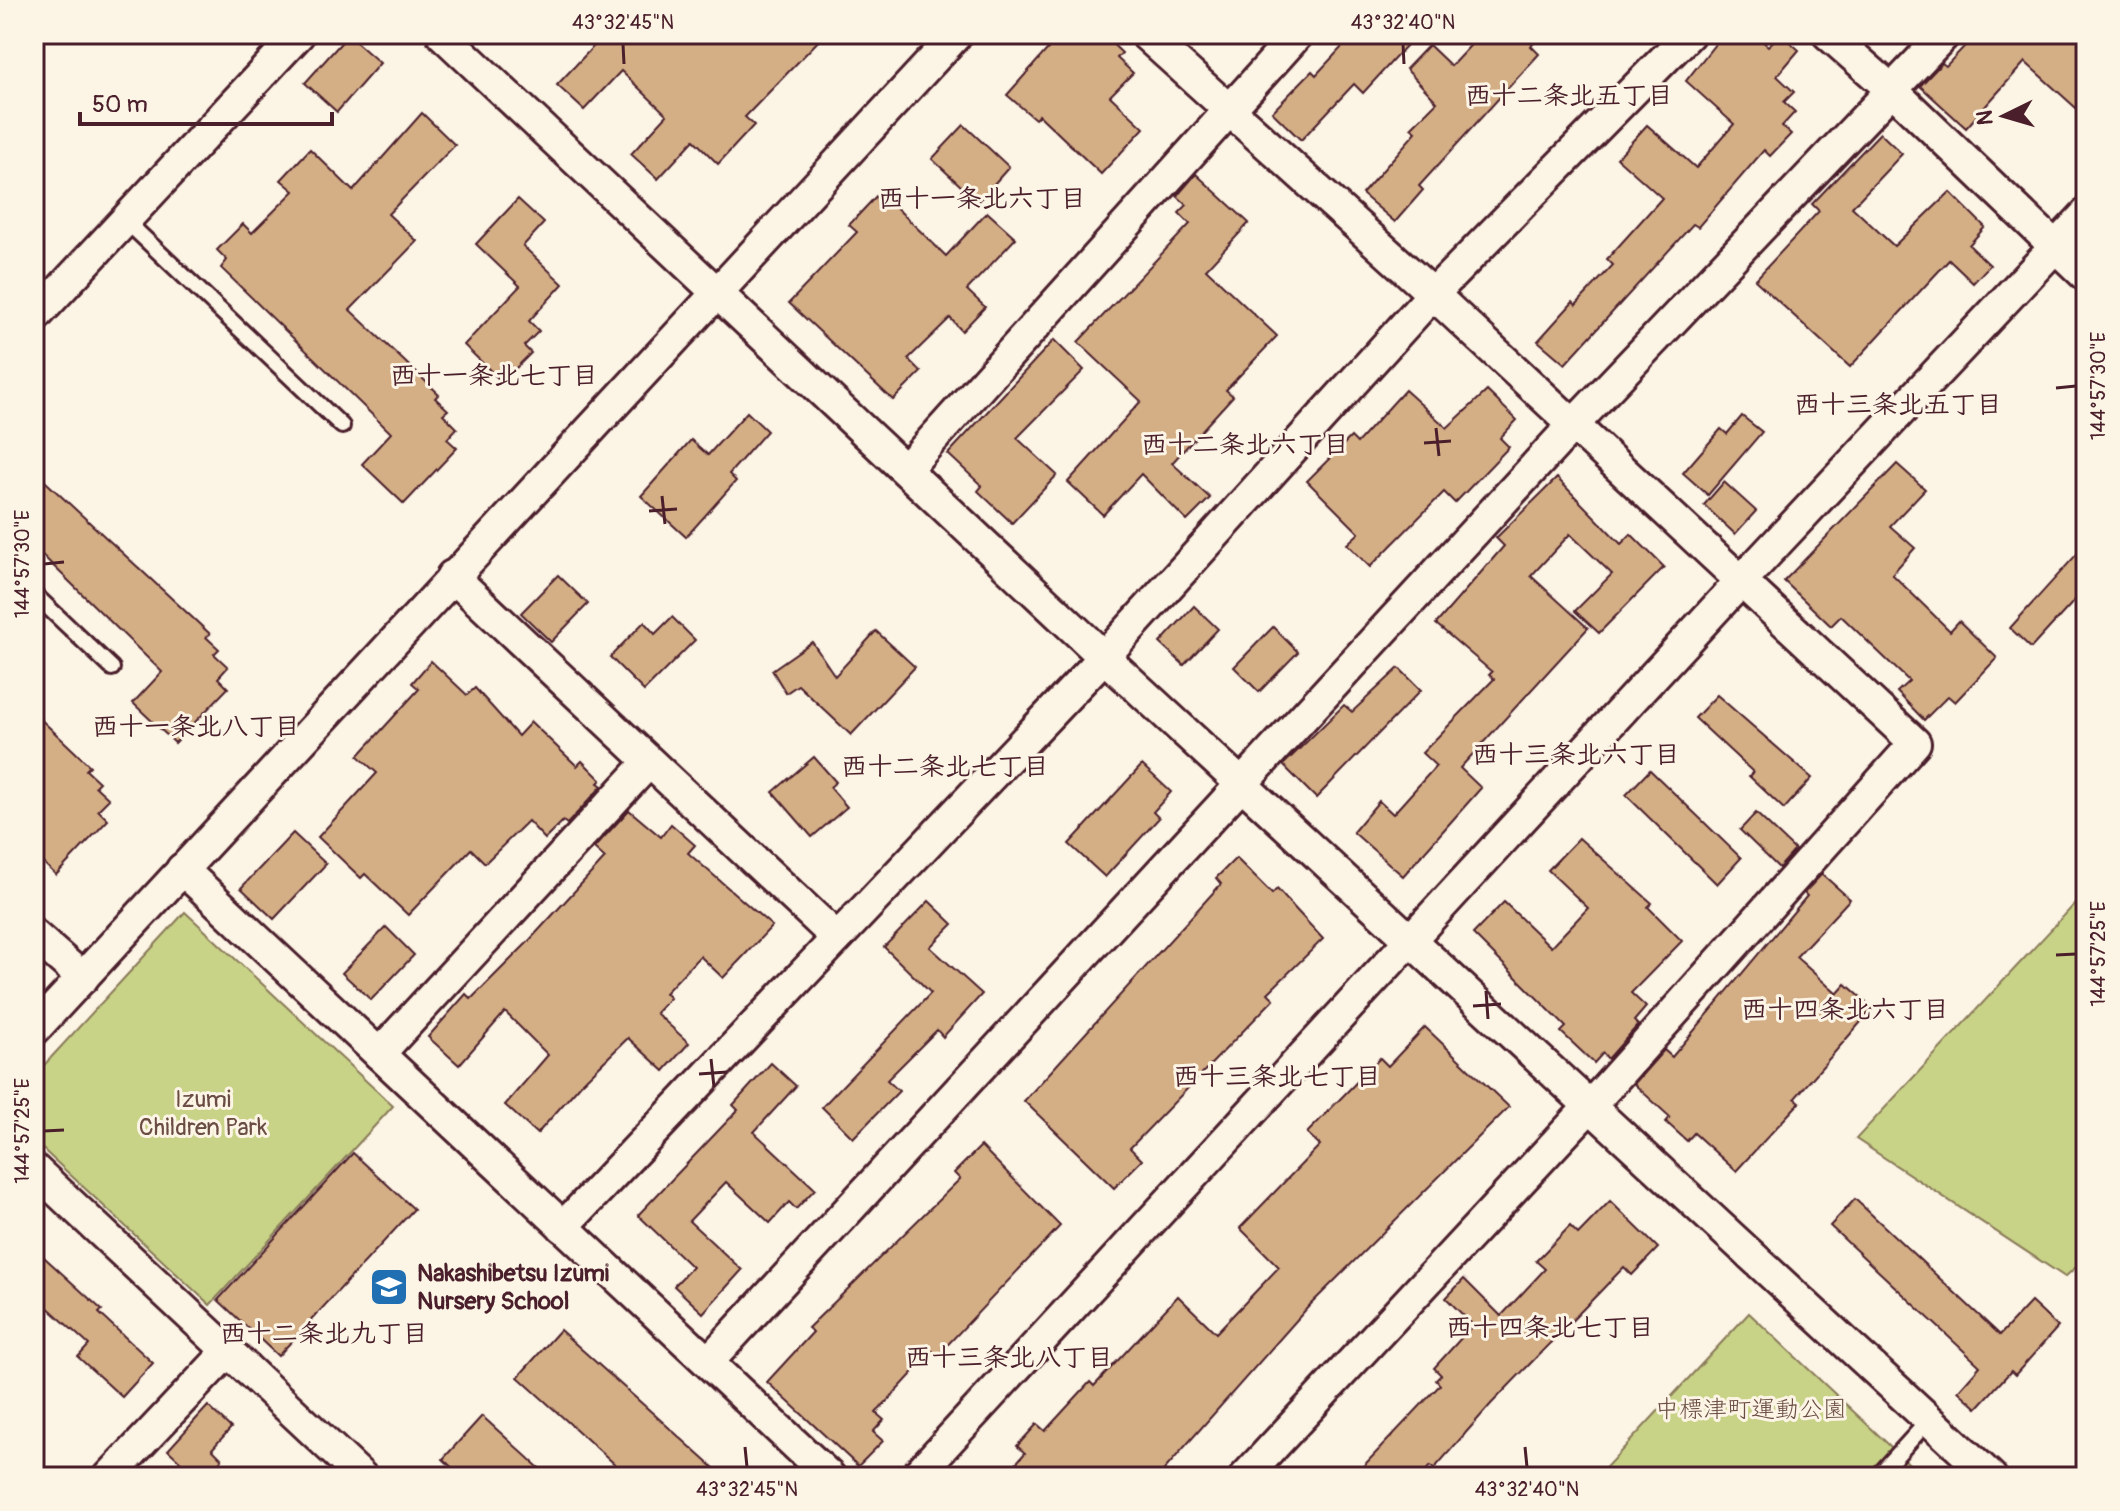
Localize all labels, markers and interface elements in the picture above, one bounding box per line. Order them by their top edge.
text: 43°32'45"N [572,10,674,35]
text: 43°32'40"N [1351,10,1455,35]
scale bar [80,76,332,126]
north arrow [1964,76,2044,156]
district label: 西十二条北五丁目 [1465,80,1673,112]
text: 50 m [92,90,148,119]
text: N [1970,109,2000,126]
district label: 西十一条北六丁目 [878,183,1086,215]
text: 144°57'30"E [2086,332,2111,440]
district label: 西十一条北七丁目 [390,360,598,392]
district label: 西十三条北五丁目 [1794,389,2002,421]
district label: 西十二条北六丁目 [1141,429,1349,461]
text: 144°57'30"E [10,510,35,618]
district label: 西十一条北八丁目 [92,711,300,743]
district label: 西十三条北六丁目 [1472,739,1680,771]
district label: 西十二条北七丁目 [841,751,1049,783]
text: 144°57'25"E [2086,901,2111,1007]
district label: 西十四条北六丁目 [1741,994,1949,1026]
district label: 西十三条北七丁目 [1173,1061,1381,1093]
text: 144°57'25"E [10,1078,35,1184]
park label: Izumi Children Park [139,1085,267,1142]
place label: Nakashibetsu Izumi Nursery School [417,1259,609,1316]
school or university icon: Nakashibetsu Izumi Nursery School [368,1266,410,1308]
district label: 西十四条北七丁目 [1446,1312,1654,1344]
district label: 西十二条北九丁目 [220,1318,428,1350]
district label: 西十三条北八丁目 [905,1342,1113,1374]
park label: 中標津町運動公園 [1655,1395,1847,1424]
text: 43°32'45"N [696,1477,798,1502]
text: 43°32'40"N [1475,1477,1579,1502]

